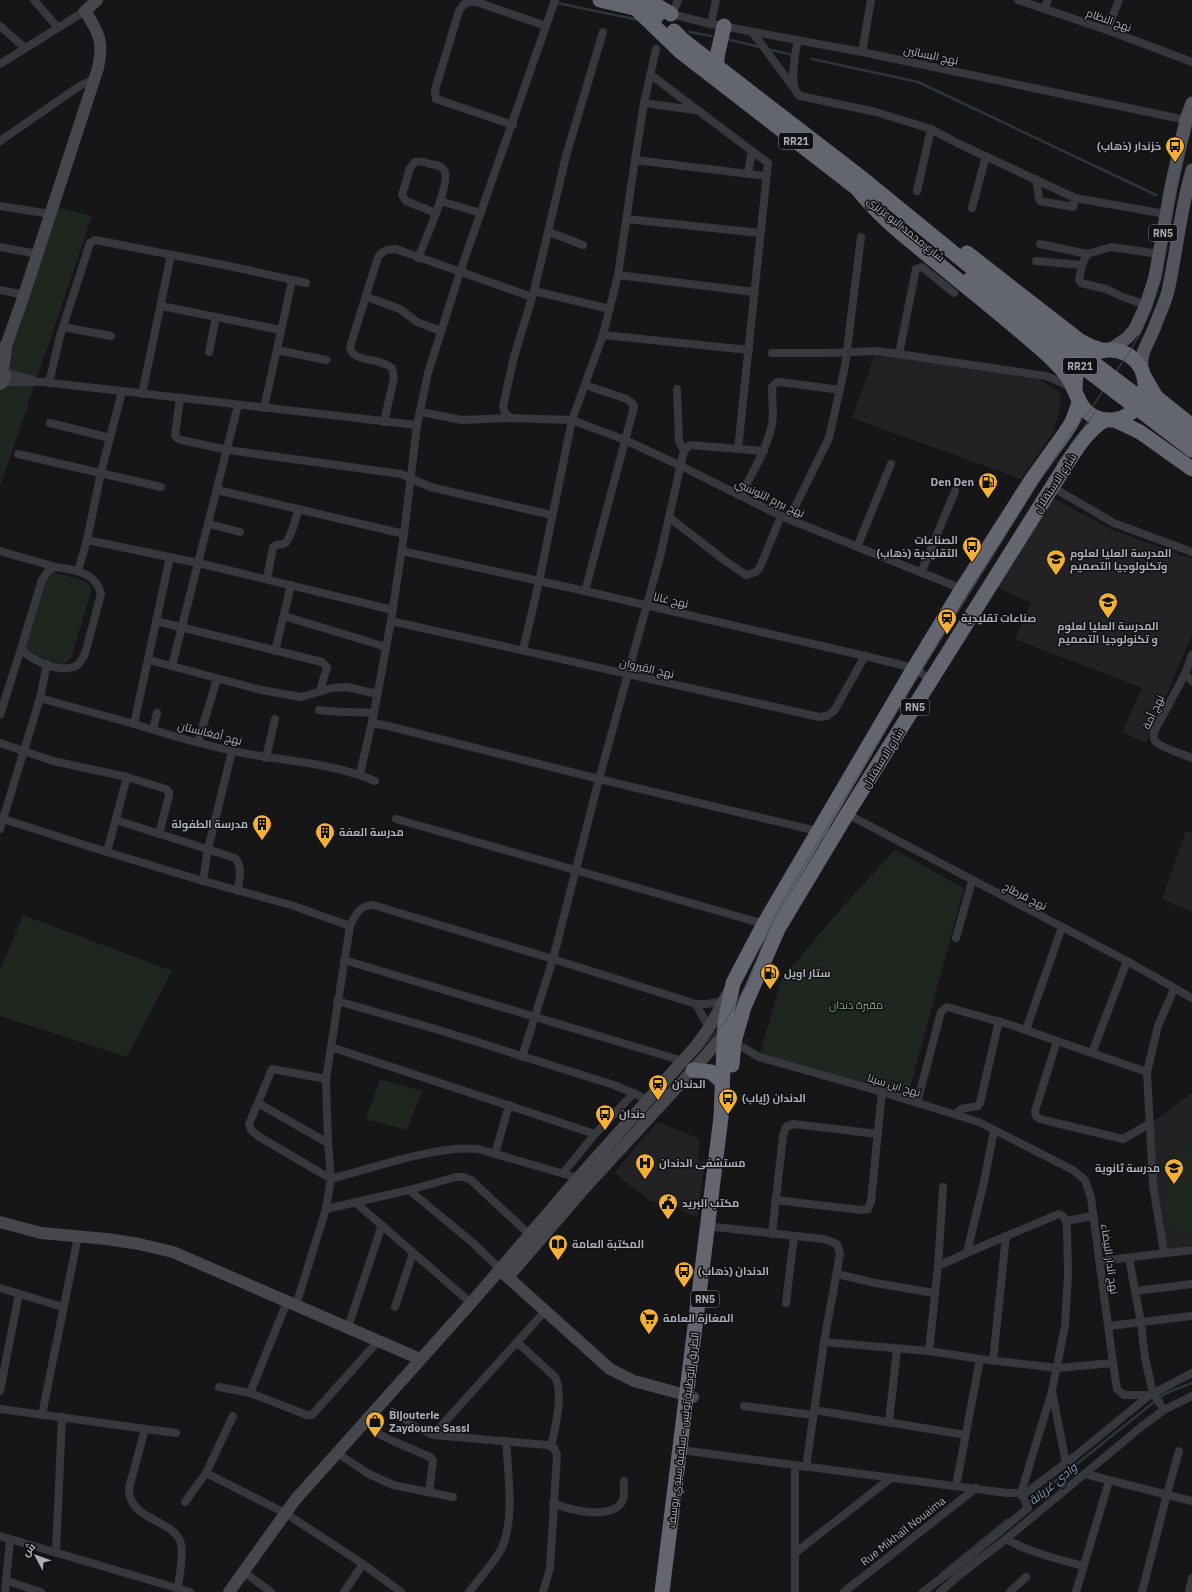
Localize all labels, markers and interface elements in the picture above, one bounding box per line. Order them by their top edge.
street label: نهج النظام [1084,5,1134,36]
street label: نهج البساتين [902,42,960,69]
road number: RR21 [779,133,813,149]
bus stop icon: خزندار (ذهاب) [1164,135,1186,163]
place label: خزندار (ذهاب) [1097,139,1161,153]
street label: شارع محمد البوعزيزي [863,193,948,266]
road number: RN5 [1149,225,1177,241]
road number: RR21 [1063,358,1097,374]
street label: شارع الاستقلال [1031,451,1080,516]
fuel station icon: Den Den [977,471,999,499]
place label: Den Den [931,475,974,489]
street label: نهج بيرم التونسي [732,476,807,521]
place label: الصناعات التقليدية (ذهاب) [877,533,958,560]
bus stop icon: الصناعات التقليدية (ذهاب) [961,535,983,563]
place label: المدرسة العليا لعلوم وتكنولوجيا التصميم [1070,546,1172,574]
school or university icon: المدرسة العليا لعلوم وتكنولوجيا التصميم [1045,548,1067,576]
street label: نهج غانا [652,589,690,612]
school or university icon: المدرسة العليا لعلوم و تكنولوجيا التصميم [1097,591,1119,619]
station icon: صناعات تقليدية [936,607,958,635]
place label: صناعات تقليدية [961,611,1036,625]
place label: المدرسة العليا لعلوم و تكنولوجيا التصميم [1057,619,1159,647]
street label: نهج القيروان [618,655,676,682]
street label: نهج أمة [1139,693,1168,732]
road number: RN5 [901,699,929,715]
street label: نهج أفغانستان [176,718,244,749]
street label: شارع الاستقلال [859,725,908,791]
building icon: مدرسة الطفولة [251,813,273,841]
place label: مدرسة الطفولة [172,817,248,832]
building icon: مدرسة العفة [314,821,336,849]
place label: مدرسة العفة [339,825,404,839]
street label: نهج قرطاج [1000,879,1049,914]
fuel station icon: ستار اويل [759,962,781,990]
place label: ستار اويل [784,966,830,981]
park label: مقبرة دندان [829,998,883,1012]
street label: نهج ابن سينا [866,1070,922,1101]
station icon: الدندان [647,1073,669,1101]
place label: الدندان [672,1077,706,1091]
bus stop icon: الدندان (إياب) [717,1087,739,1115]
place label: الدندان (إياب) [742,1091,806,1105]
bus stop icon: دندان [594,1103,616,1131]
place label: دندان [619,1107,645,1121]
hospital icon: مستشفى الدندان [634,1152,656,1180]
place label: مستشفى الدندان [659,1156,745,1170]
school or university icon: مدرسة ثانوية [1163,1157,1185,1185]
place label: مدرسة ثانوية [1095,1161,1160,1176]
public building icon: مكتب البريد [657,1192,679,1220]
place label: مكتب البريد [682,1196,739,1210]
street label: نهج الدار البيضاء [1097,1223,1122,1295]
library icon: المكتبة العامة [547,1233,569,1261]
place label: المكتبة العامة [572,1237,644,1251]
bus stop icon: الدندان (ذهاب) [673,1260,695,1288]
place label: الدندان (ذهاب) [698,1264,769,1278]
road number: RN5 [691,1291,719,1307]
supermarket icon: المغازة العامة [638,1307,660,1335]
place label: المغازة العامة [663,1311,734,1325]
street label: الطريق الوطنية تونس - ساقية سيدي يوسف [664,1331,704,1529]
place label: Bijouterie Zaydoune Sassi [389,1408,470,1435]
shop icon: Bijouterie Zaydoune Sassi [364,1410,386,1438]
water label: وادي غريانة [1026,1459,1083,1510]
street label: Rue Mikhaïl Nouaima [858,1493,948,1569]
north arrow [16,1536,56,1576]
text: ش [19,1540,38,1559]

